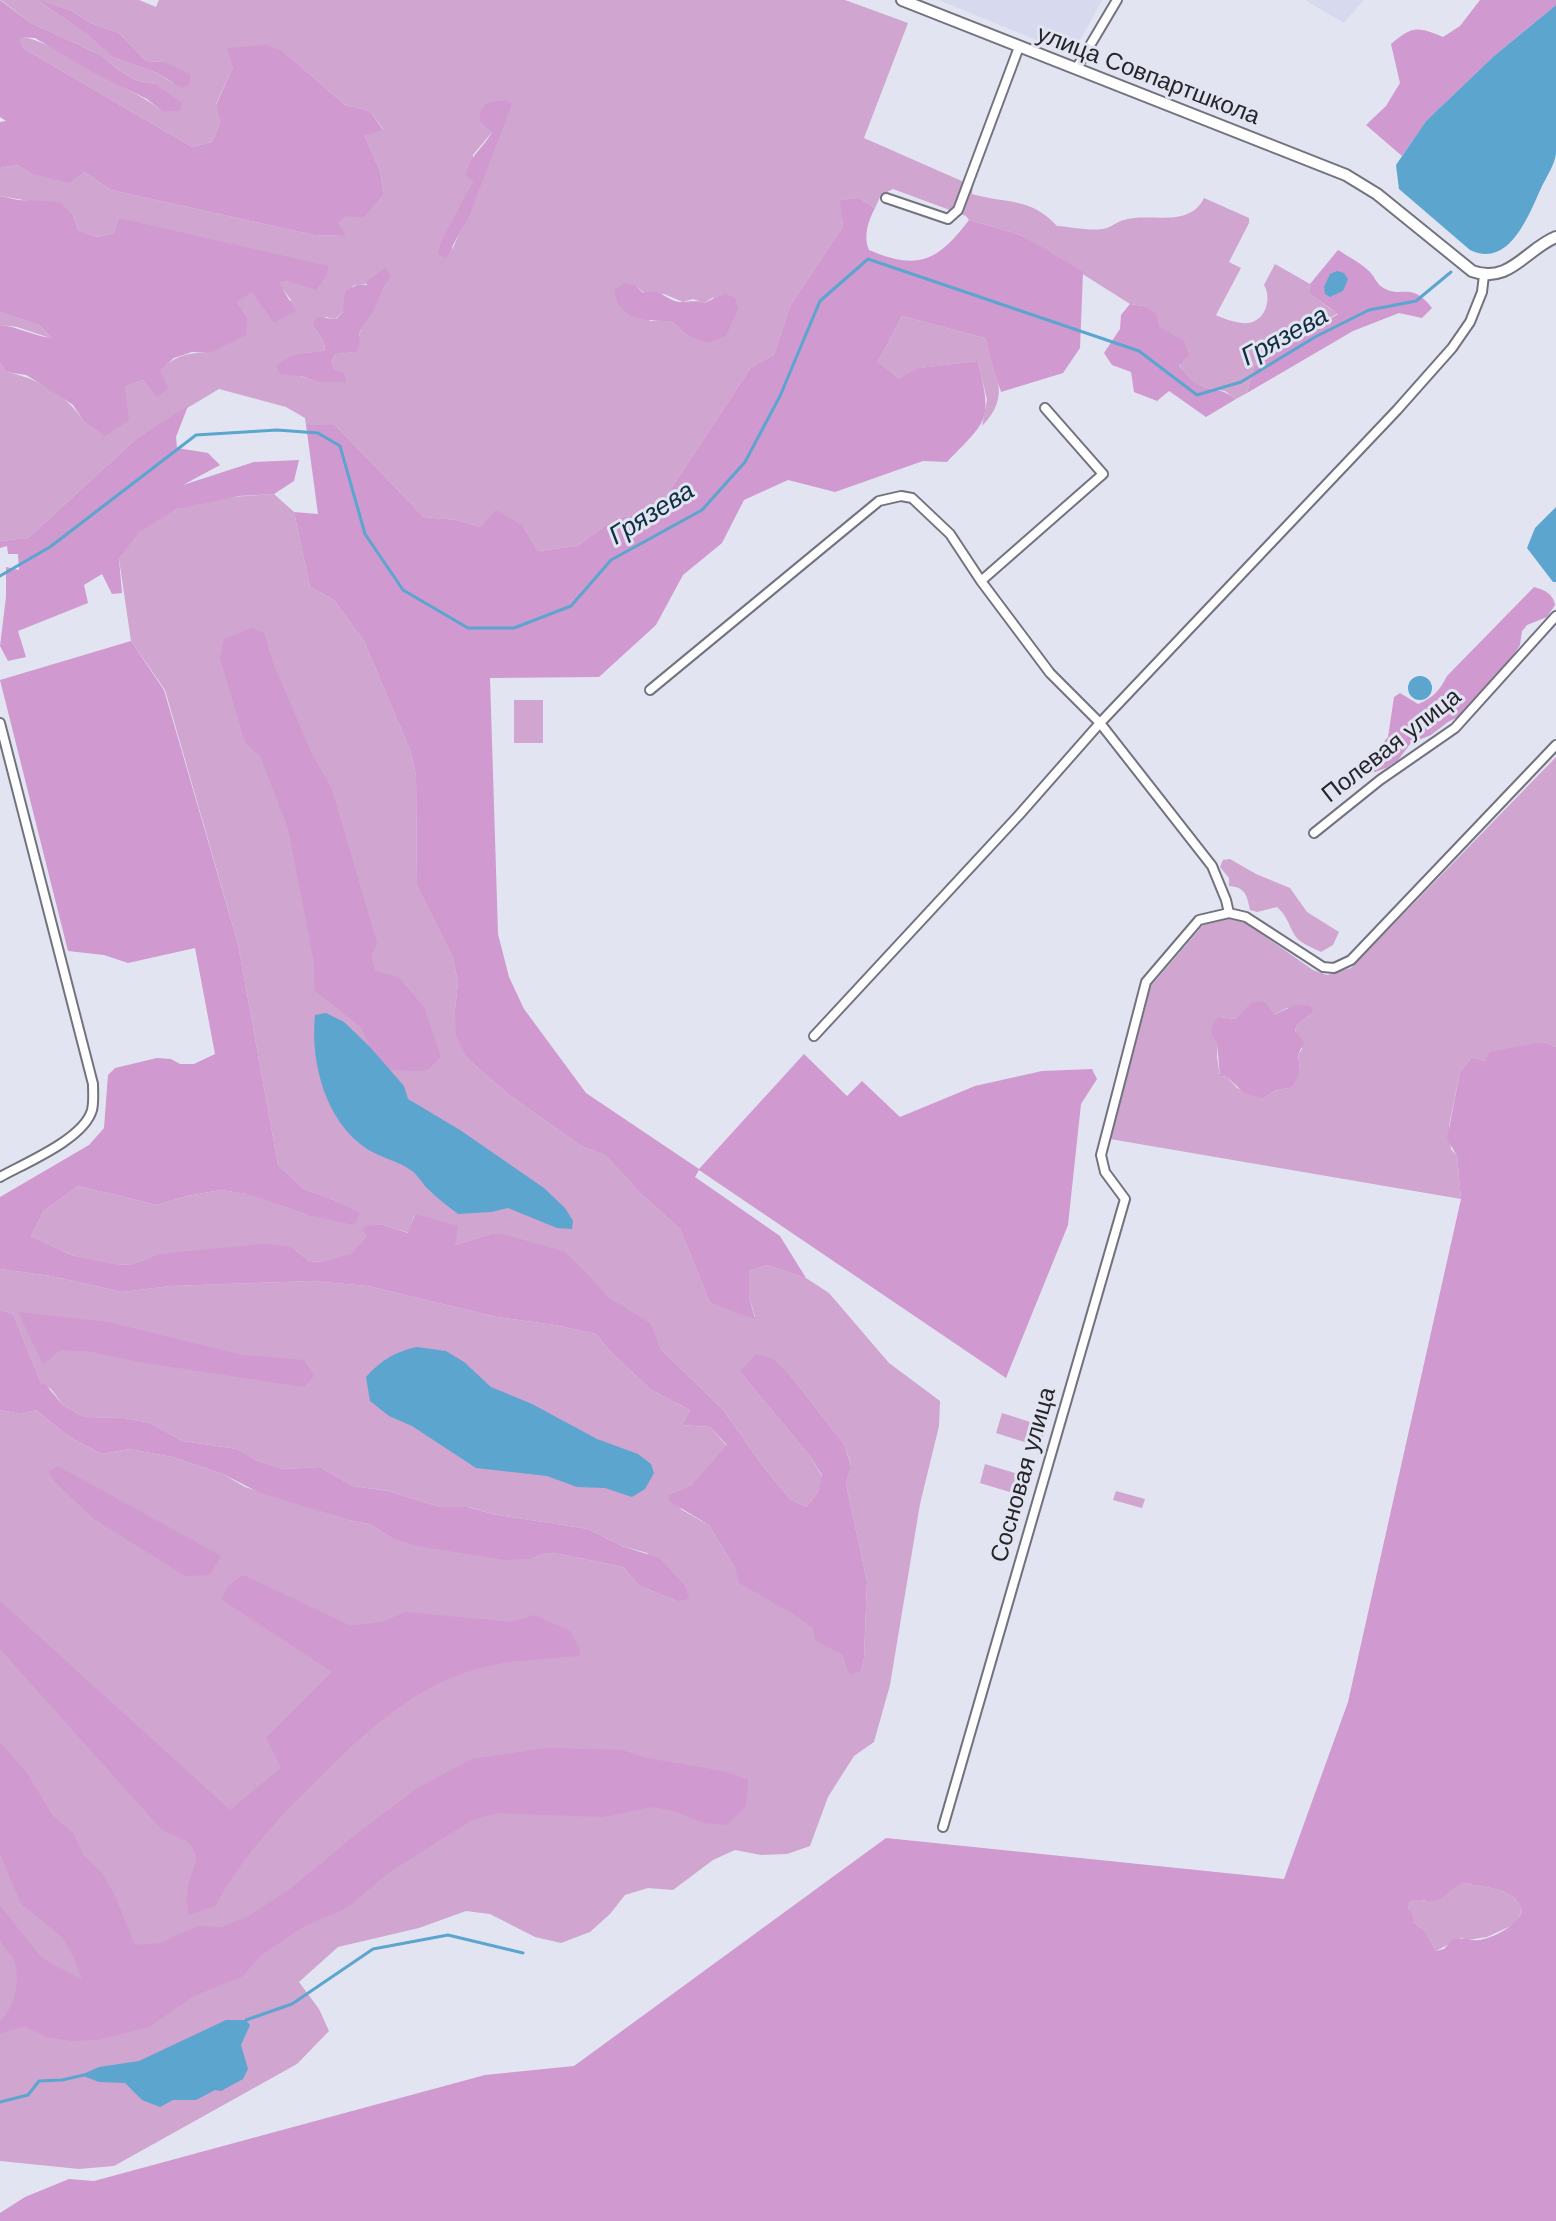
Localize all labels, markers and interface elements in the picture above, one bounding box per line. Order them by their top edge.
street label: улица Совпартшкола [1032,20,1264,132]
water label: Грязева [1236,300,1334,374]
water label: Грязева [604,476,700,552]
street label: Полевая улица [1317,683,1467,809]
street label: Сосновая улица [985,1384,1063,1566]

